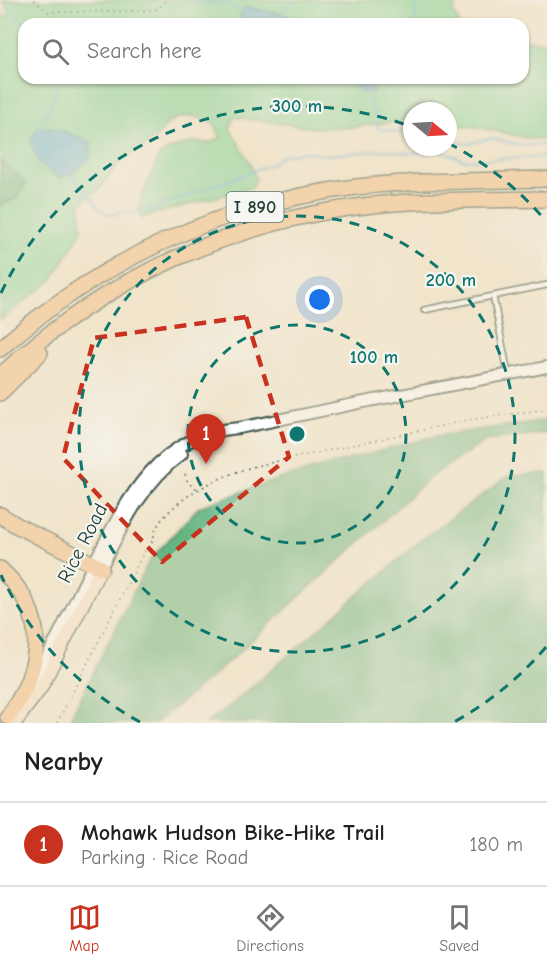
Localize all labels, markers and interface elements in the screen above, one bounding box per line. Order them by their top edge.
search box [18,18,529,84]
icon: search [39,35,72,68]
text: Search here [87,38,202,64]
text: 300 m [272,96,322,117]
north arrow [403,102,457,156]
road number: I 890 [226,192,284,222]
text: 200 m [426,270,476,291]
your location [305,285,334,314]
text: 100 m [350,347,398,368]
pin: 1 [186,414,226,464]
centre of rings [287,424,307,444]
street label: Rice Road [53,500,112,587]
text: Nearby [24,747,103,777]
text: Mohawk Hudson Bike-Hike Trail [81,820,385,846]
text: 1 [40,833,47,856]
text: 180 m [469,833,523,856]
text: Parking · Rice Road [81,846,248,869]
tab: Map [68,901,101,955]
tab: Directions [236,901,304,955]
tab: Saved [439,901,479,955]

